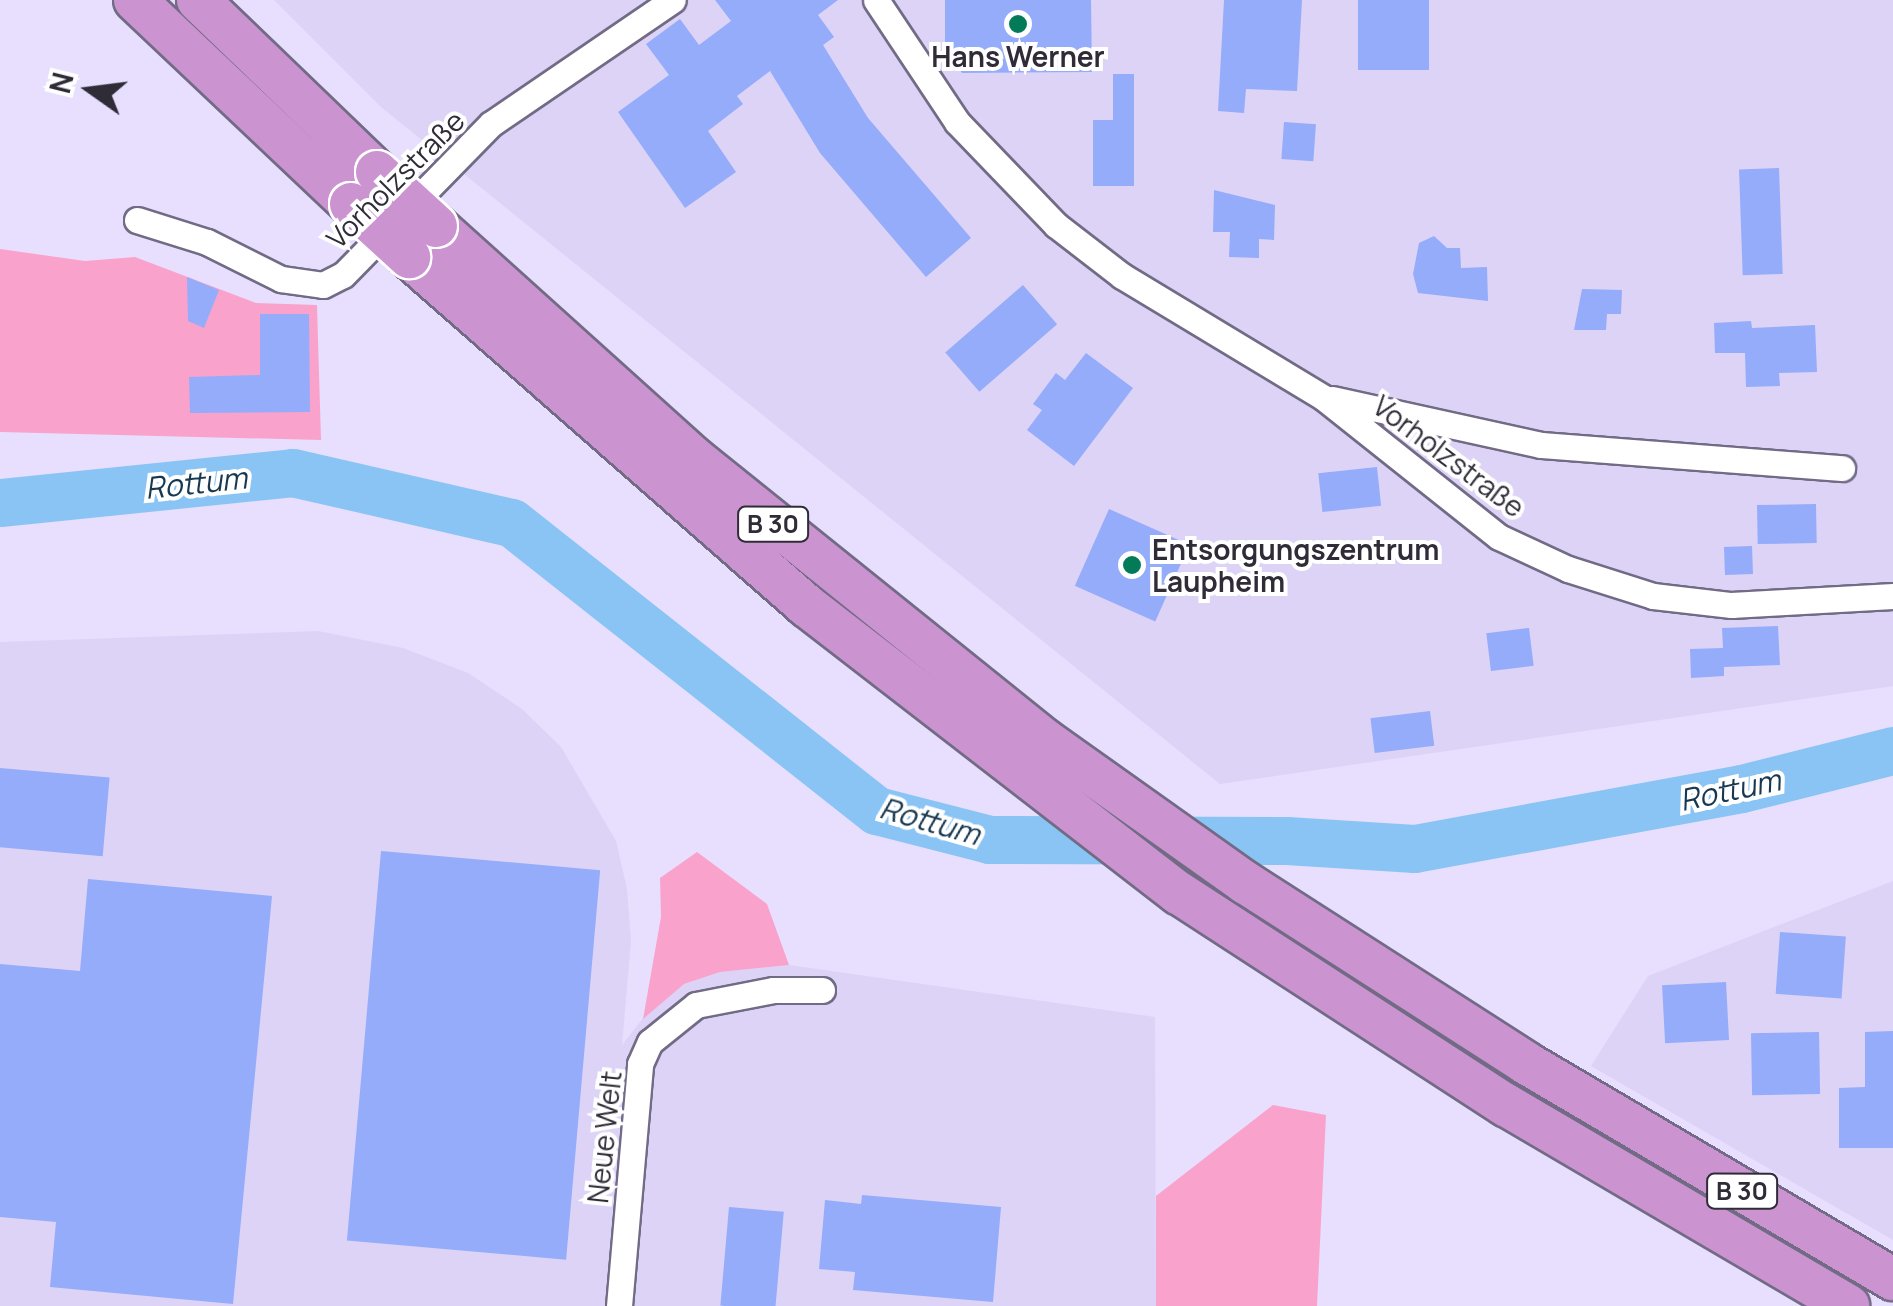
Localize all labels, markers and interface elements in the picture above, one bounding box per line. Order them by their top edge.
marker: Hans Werner [1007,13,1029,35]
place label: Hans Werner [931,39,1105,73]
north arrow [40,40,140,140]
text: N [40,68,82,97]
street label: Vorholzstraße [319,103,471,255]
street label: Vorholzstraße [1367,388,1531,524]
water label: Rottum [143,460,249,506]
road number: B 30 [736,504,810,544]
place label: Entsorgungszentrum Laupheim [1152,532,1440,598]
marker: Entsorgungszentrum Laupheim [1121,554,1143,576]
water label: Rottum [1676,762,1784,818]
water label: Rottum [876,790,984,852]
street label: Neue Welt [580,1069,628,1205]
road number: B 30 [1704,1171,1780,1211]

